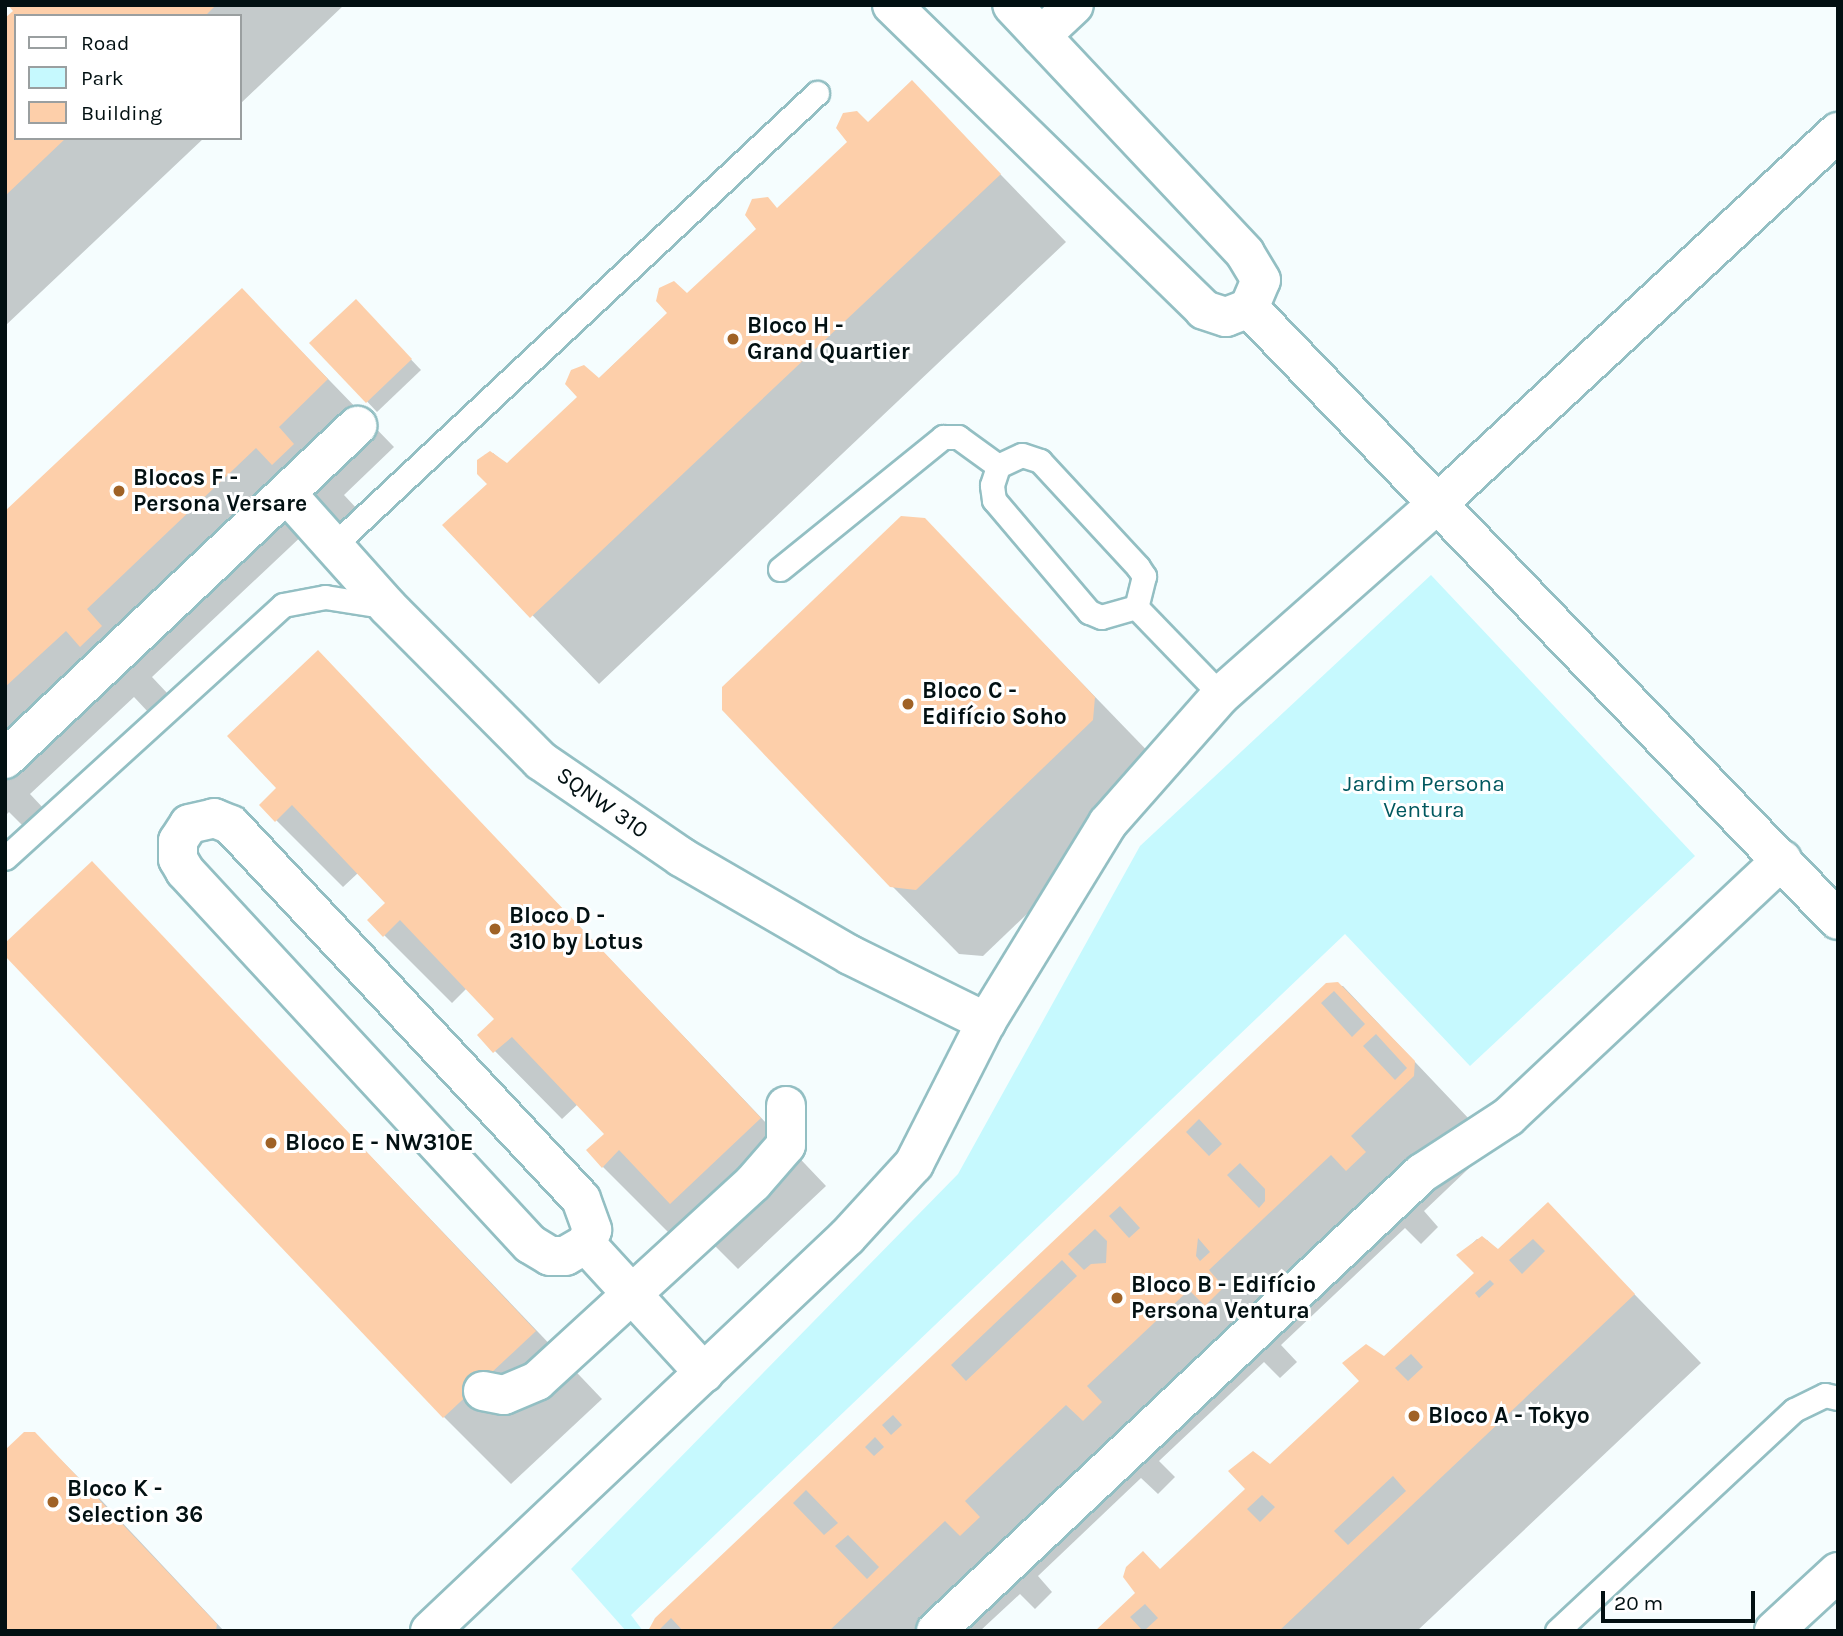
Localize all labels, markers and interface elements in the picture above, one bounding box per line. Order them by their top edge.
legend [14,14,242,140]
text: Road [81,31,129,55]
text: Park [81,66,124,90]
text: Building [81,101,162,125]
place label: Bloco H - Grand Quartier [747,312,910,366]
marker: Bloco H - Grand Quartier [725,331,741,347]
place label: Blocos F - Persona Versare [133,464,307,518]
marker: Blocos F - Persona Versare [111,483,127,499]
place label: Bloco C - Edifício Soho [922,677,1067,731]
marker: Bloco C - Edifício Soho [900,696,916,712]
street label: SQNW 310 [551,761,653,845]
park label: Jardim Persona Ventura [1343,770,1505,824]
place label: Bloco D - 310 by Lotus [509,902,643,956]
marker: Bloco D - 310 by Lotus [487,921,503,937]
place label: Bloco E - NW310E [285,1129,473,1157]
marker: Bloco E - NW310E [263,1135,279,1151]
place label: Bloco B - Edifício Persona Ventura [1131,1271,1316,1325]
marker: Bloco B - Edifício Persona Ventura [1109,1290,1125,1306]
place label: Bloco A - Tokyo [1428,1402,1590,1430]
marker: Bloco A - Tokyo [1406,1408,1422,1424]
place label: Bloco K - Selection 36 [67,1475,203,1529]
marker: Bloco K - Selection 36 [45,1494,61,1510]
scale bar [1605,1576,1759,1620]
text: 20 m [1614,1591,1663,1615]

